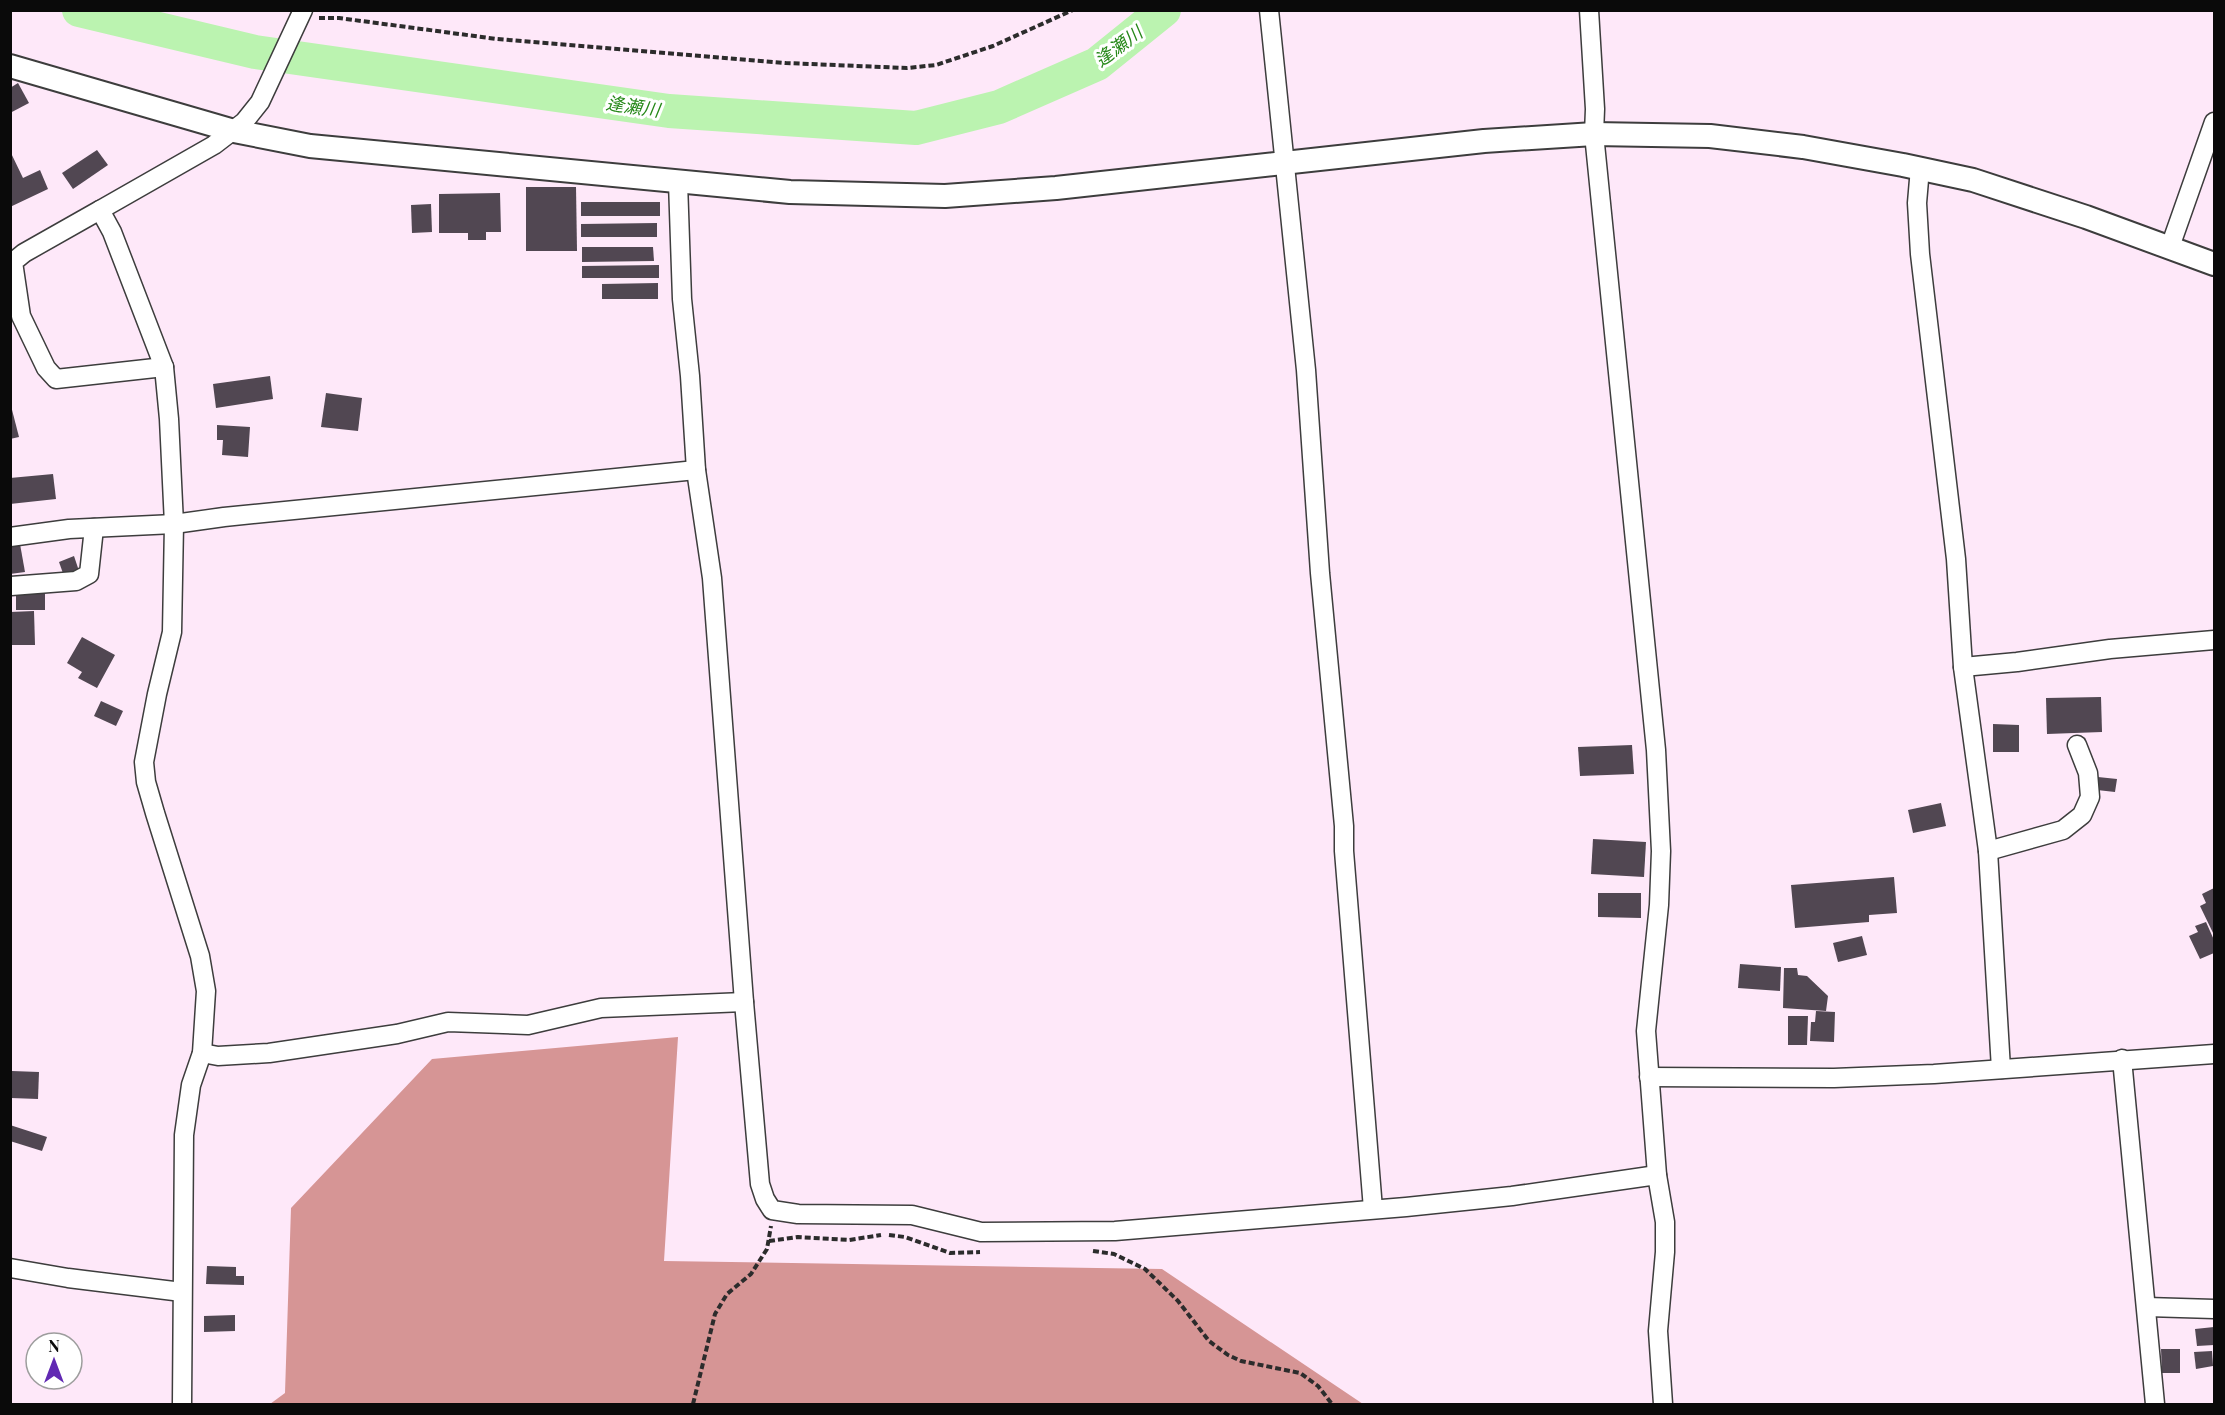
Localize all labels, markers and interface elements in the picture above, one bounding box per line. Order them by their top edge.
water label: 逢瀬川 [1089,19,1148,72]
water label: 逢瀬川 [605,90,663,122]
north arrow [24,1331,84,1391]
text: N [48,1335,60,1356]

